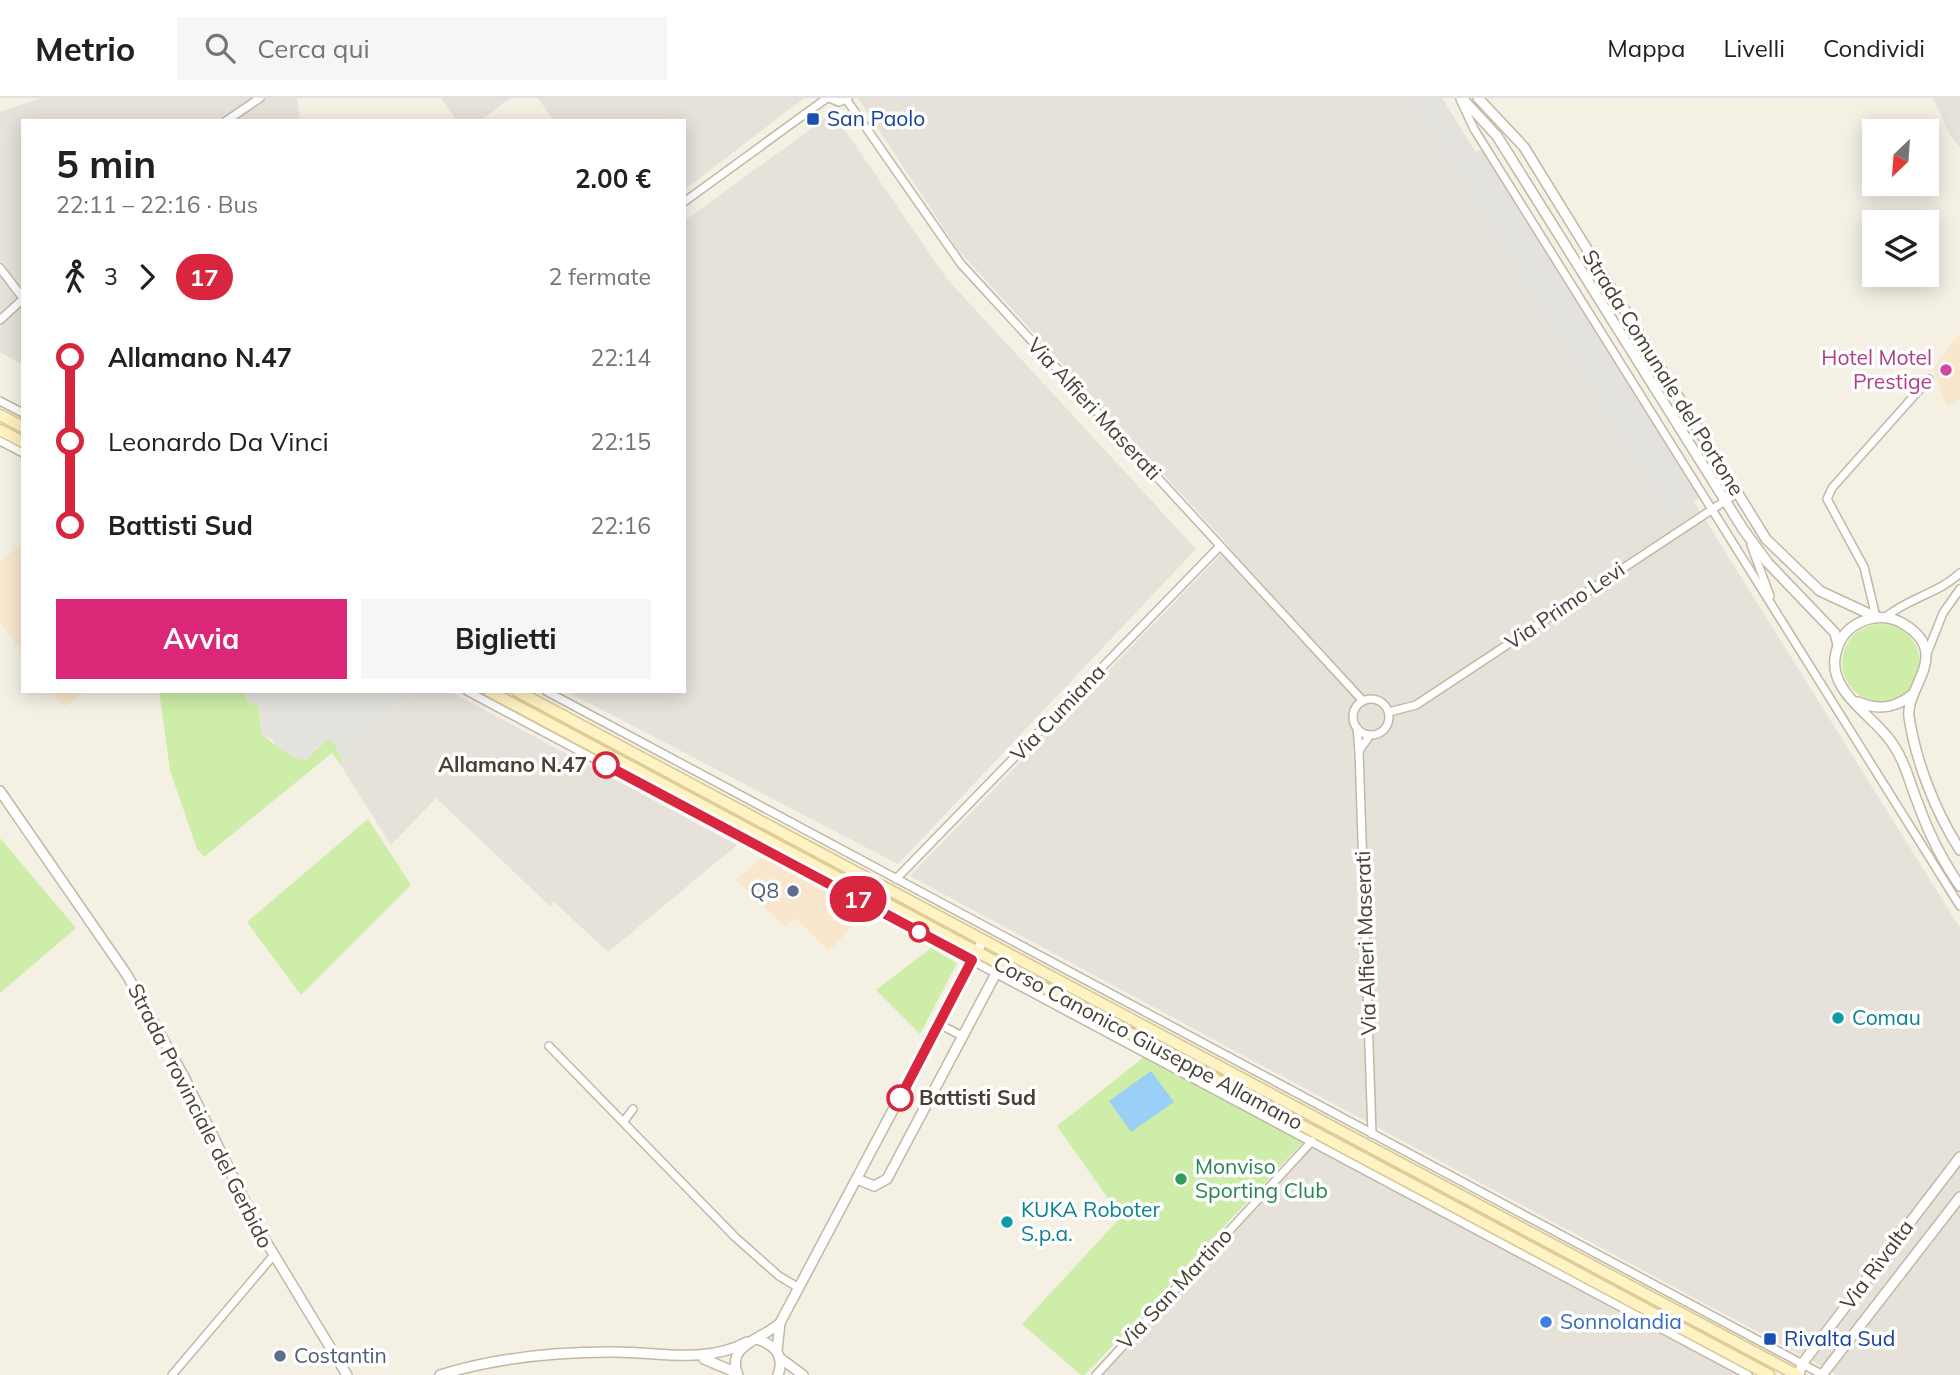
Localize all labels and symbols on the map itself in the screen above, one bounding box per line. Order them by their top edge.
place label: San Paolo [827,105,925,131]
marker: San Paolo [805,111,821,127]
north arrow [1862,119,1939,196]
street label: Strada Comunale del Portone [1577,245,1750,500]
street label: Via Alfieri Maserati [1022,332,1167,485]
place label: Hotel Motel Prestige [1821,344,1932,394]
marker: Hotel Motel Prestige [1938,362,1954,378]
street label: Via Primo Levi [1500,556,1629,655]
street label: Via Cumiana [1005,658,1110,766]
place label: Allamano N.47 [438,751,587,777]
marker: Allamano N.47 [593,752,619,778]
street label: Via Alfieri Maserati [1349,850,1381,1036]
line badge: 17 [826,876,889,922]
place label: Q8 [750,877,779,903]
marker: Q8 [785,883,801,899]
unlabelled marker [909,922,929,942]
street label: Corso Canonico Giuseppe Allamano [989,949,1308,1135]
street label: Strada Provinciale del Gerbido [123,979,279,1252]
place label: Comau [1852,1004,1921,1030]
marker: Comau [1830,1010,1846,1026]
place label: Battisti Sud [919,1084,1036,1110]
marker: Battisti Sud [887,1085,913,1111]
place label: Monviso Sporting Club [1195,1153,1328,1203]
marker: Monviso Sporting Club [1173,1171,1189,1187]
place label: KUKA Roboter S.p.a. [1021,1196,1161,1246]
marker: KUKA Roboter S.p.a. [999,1214,1015,1230]
street label: Via Rivalta [1834,1214,1918,1314]
street label: Via San Martino [1111,1222,1237,1354]
place label: Sonnolandia [1560,1308,1682,1334]
marker: Sonnolandia [1538,1314,1554,1330]
place label: Rivalta Sud [1784,1325,1895,1351]
marker: Rivalta Sud [1762,1331,1778,1347]
place label: Costantin [294,1342,387,1368]
marker: Costantin [272,1348,288,1364]

